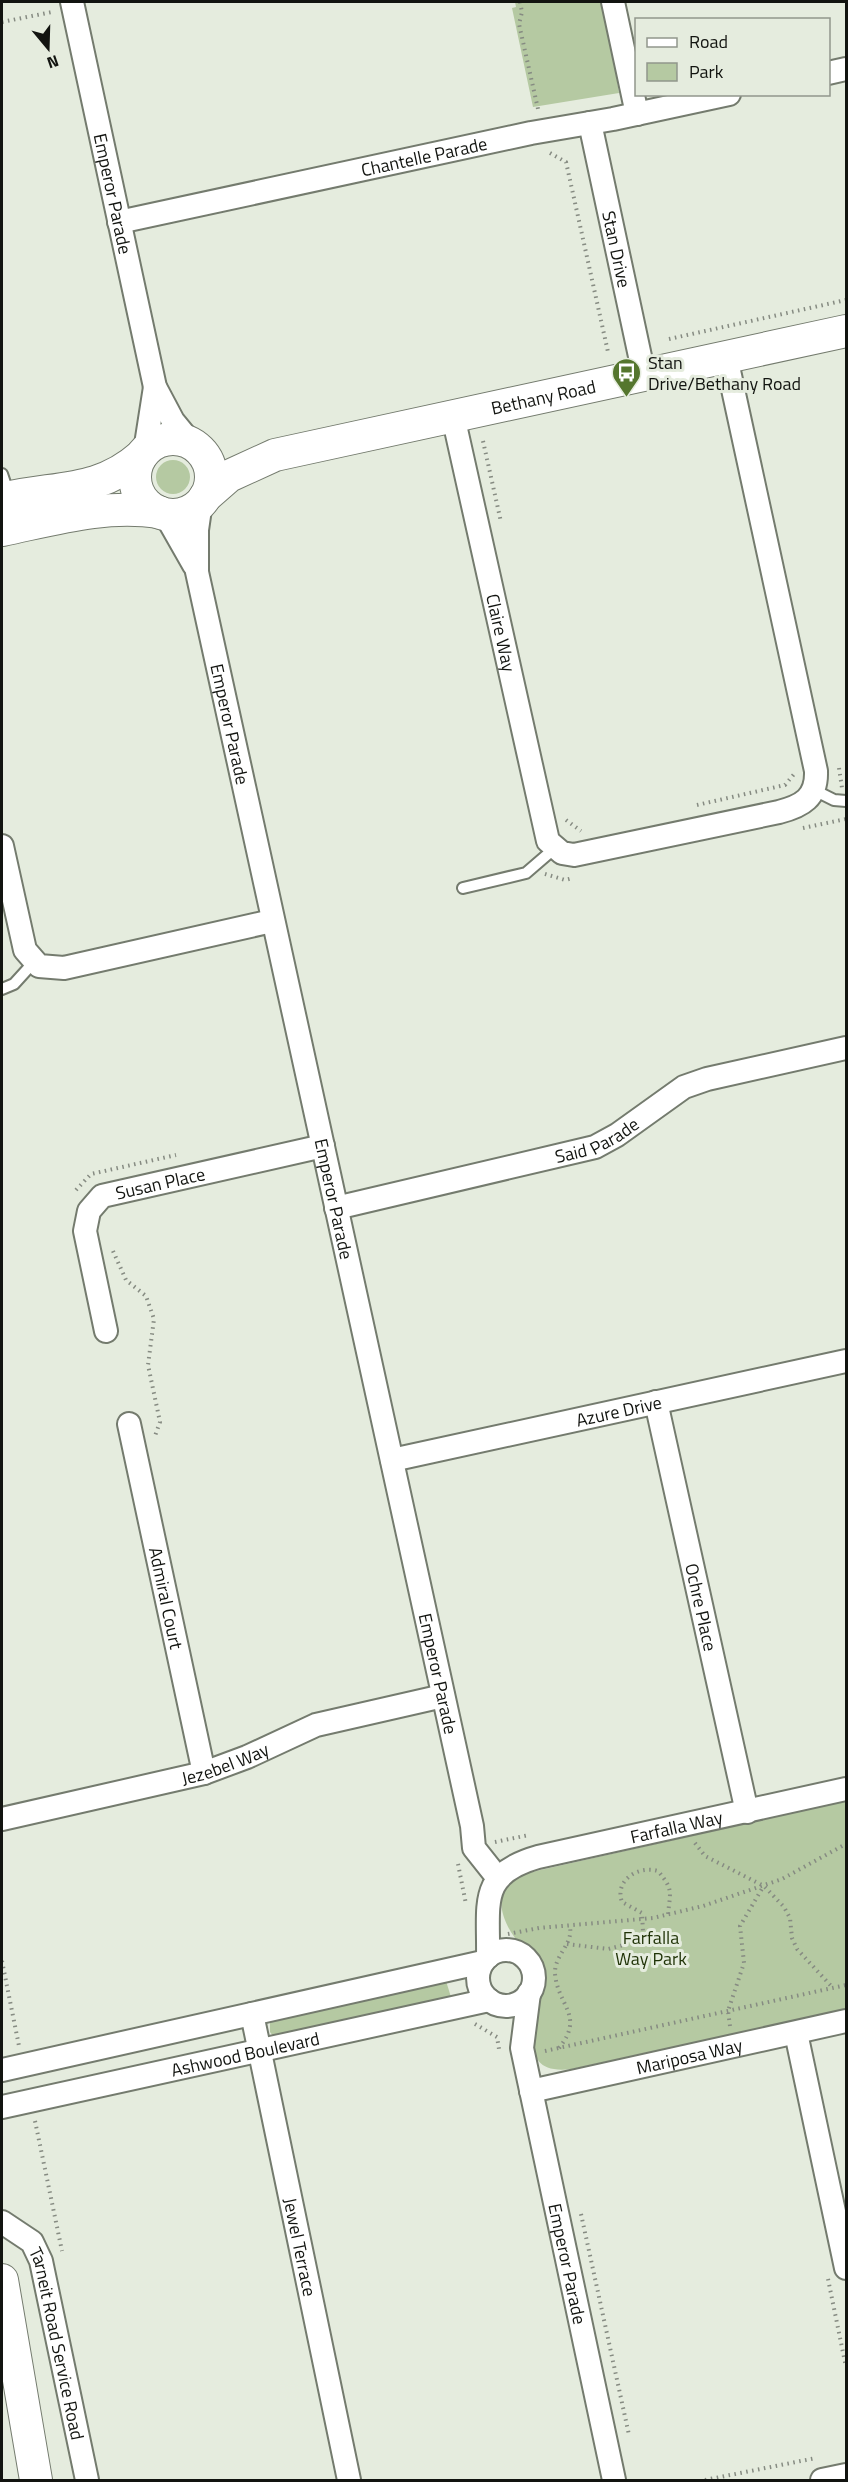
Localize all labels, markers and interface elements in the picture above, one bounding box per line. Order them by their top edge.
north arrow [18,18,78,78]
legend [635,18,830,96]
text: Road [689,28,728,55]
text: N [44,49,62,75]
text: Park [689,58,724,85]
street label: Chantelle Parade [358,129,490,183]
street label: Emperor Parade [87,131,139,257]
street label: Stan Drive [596,208,638,290]
place label: Stan Drive/Bethany Road [648,349,801,397]
bus stop icon: Stan Drive/Bethany Road [611,356,643,398]
street label: Bethany Road [488,372,598,421]
street label: Claire Way [480,591,523,675]
street label: Emperor Parade [204,661,257,787]
street label: Said Parade [552,1110,644,1170]
street label: Emperor Parade [308,1136,361,1262]
street label: Susan Place [113,1160,208,1206]
street label: Azure Drive [573,1388,664,1433]
street label: Admiral Court [142,1544,191,1652]
street label: Ochre Place [679,1561,724,1654]
street label: Emperor Parade [412,1611,465,1736]
street label: Jezebel Way [179,1735,274,1791]
street label: Farfalla Way [628,1803,725,1850]
park label: Farfalla Way Park [615,1924,687,1972]
street label: Ashwood Boulevard [168,2024,322,2083]
street label: Mariposa Way [633,2031,745,2081]
street label: Jewel Terrace [277,2195,324,2299]
street label: Emperor Parade [542,2201,594,2327]
street label: Tarneit Road Service Road [23,2242,92,2442]

